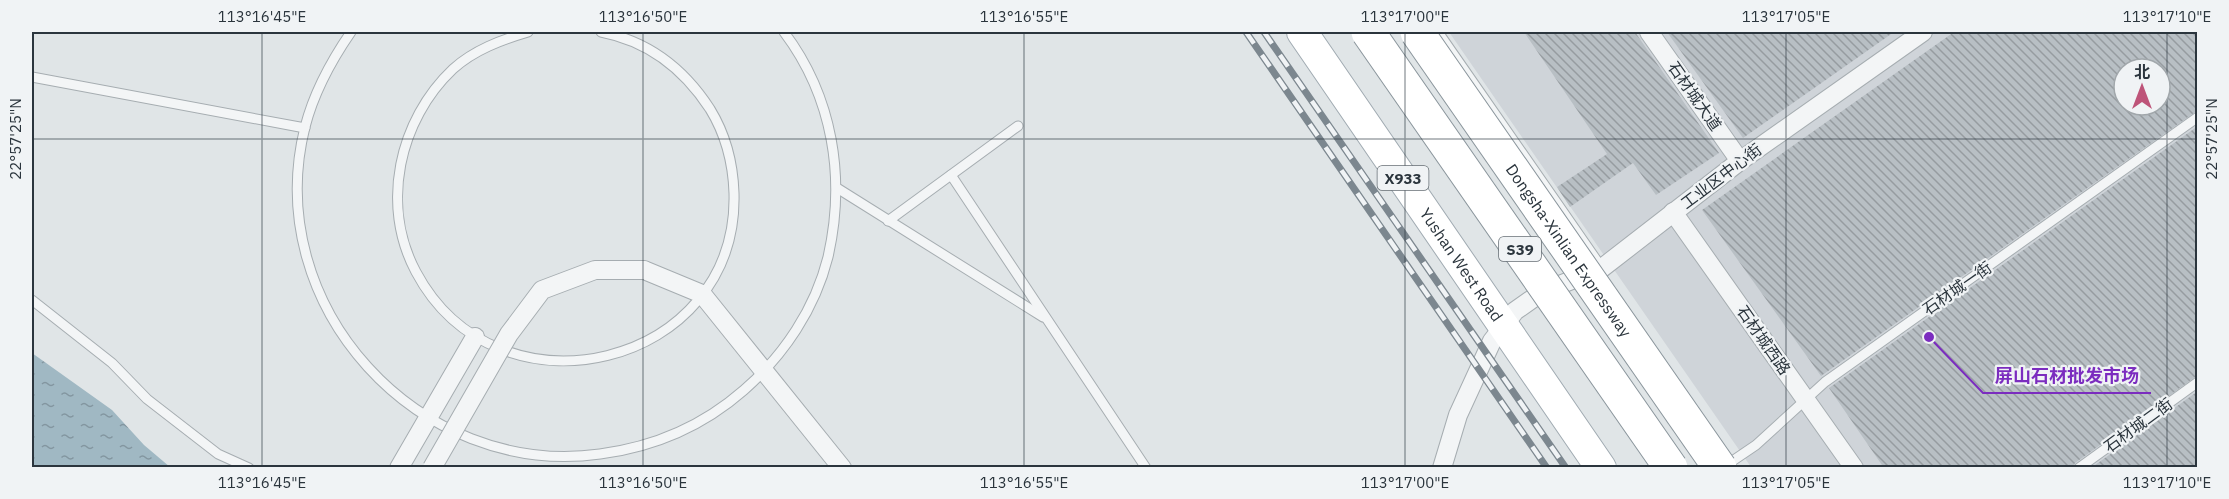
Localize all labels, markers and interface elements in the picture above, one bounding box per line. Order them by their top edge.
text: 113°16'45"E [218,7,306,26]
text: 113°16'50"E [599,7,687,26]
text: 113°16'55"E [980,7,1068,26]
text: 113°17'00"E [1361,7,1449,26]
text: 113°17'05"E [1742,7,1830,26]
text: 113°17'10"E [2123,7,2211,26]
street label: 石材城大道 [1664,57,1726,135]
north arrow [2112,57,2172,117]
text: 北 [2134,62,2150,82]
text: 22°57'25"N [6,98,25,180]
text: 22°57'25"N [2202,98,2221,180]
street label: 工业区中心街 [1677,139,1765,213]
street label: Dongsha-Xinlian Expressway [1502,160,1636,341]
road number: X933 [1378,166,1428,190]
street label: Yushan West Road [1416,204,1507,325]
road number: S39 [1499,237,1541,261]
street label: 石材城一街 [1918,257,1996,319]
street label: 石材城西路 [1733,301,1795,379]
callout: 屏山石材批发市场 [1983,357,2151,393]
text: 屏山石材批发市场 [1995,364,2139,387]
street label: 石材城二街 [2100,393,2176,457]
text: 113°16'45"E [218,473,306,492]
text: 113°16'50"E [599,473,687,492]
text: 113°16'55"E [980,473,1068,492]
text: 113°17'00"E [1361,473,1449,492]
text: 113°17'05"E [1742,473,1830,492]
text: 113°17'10"E [2123,473,2211,492]

